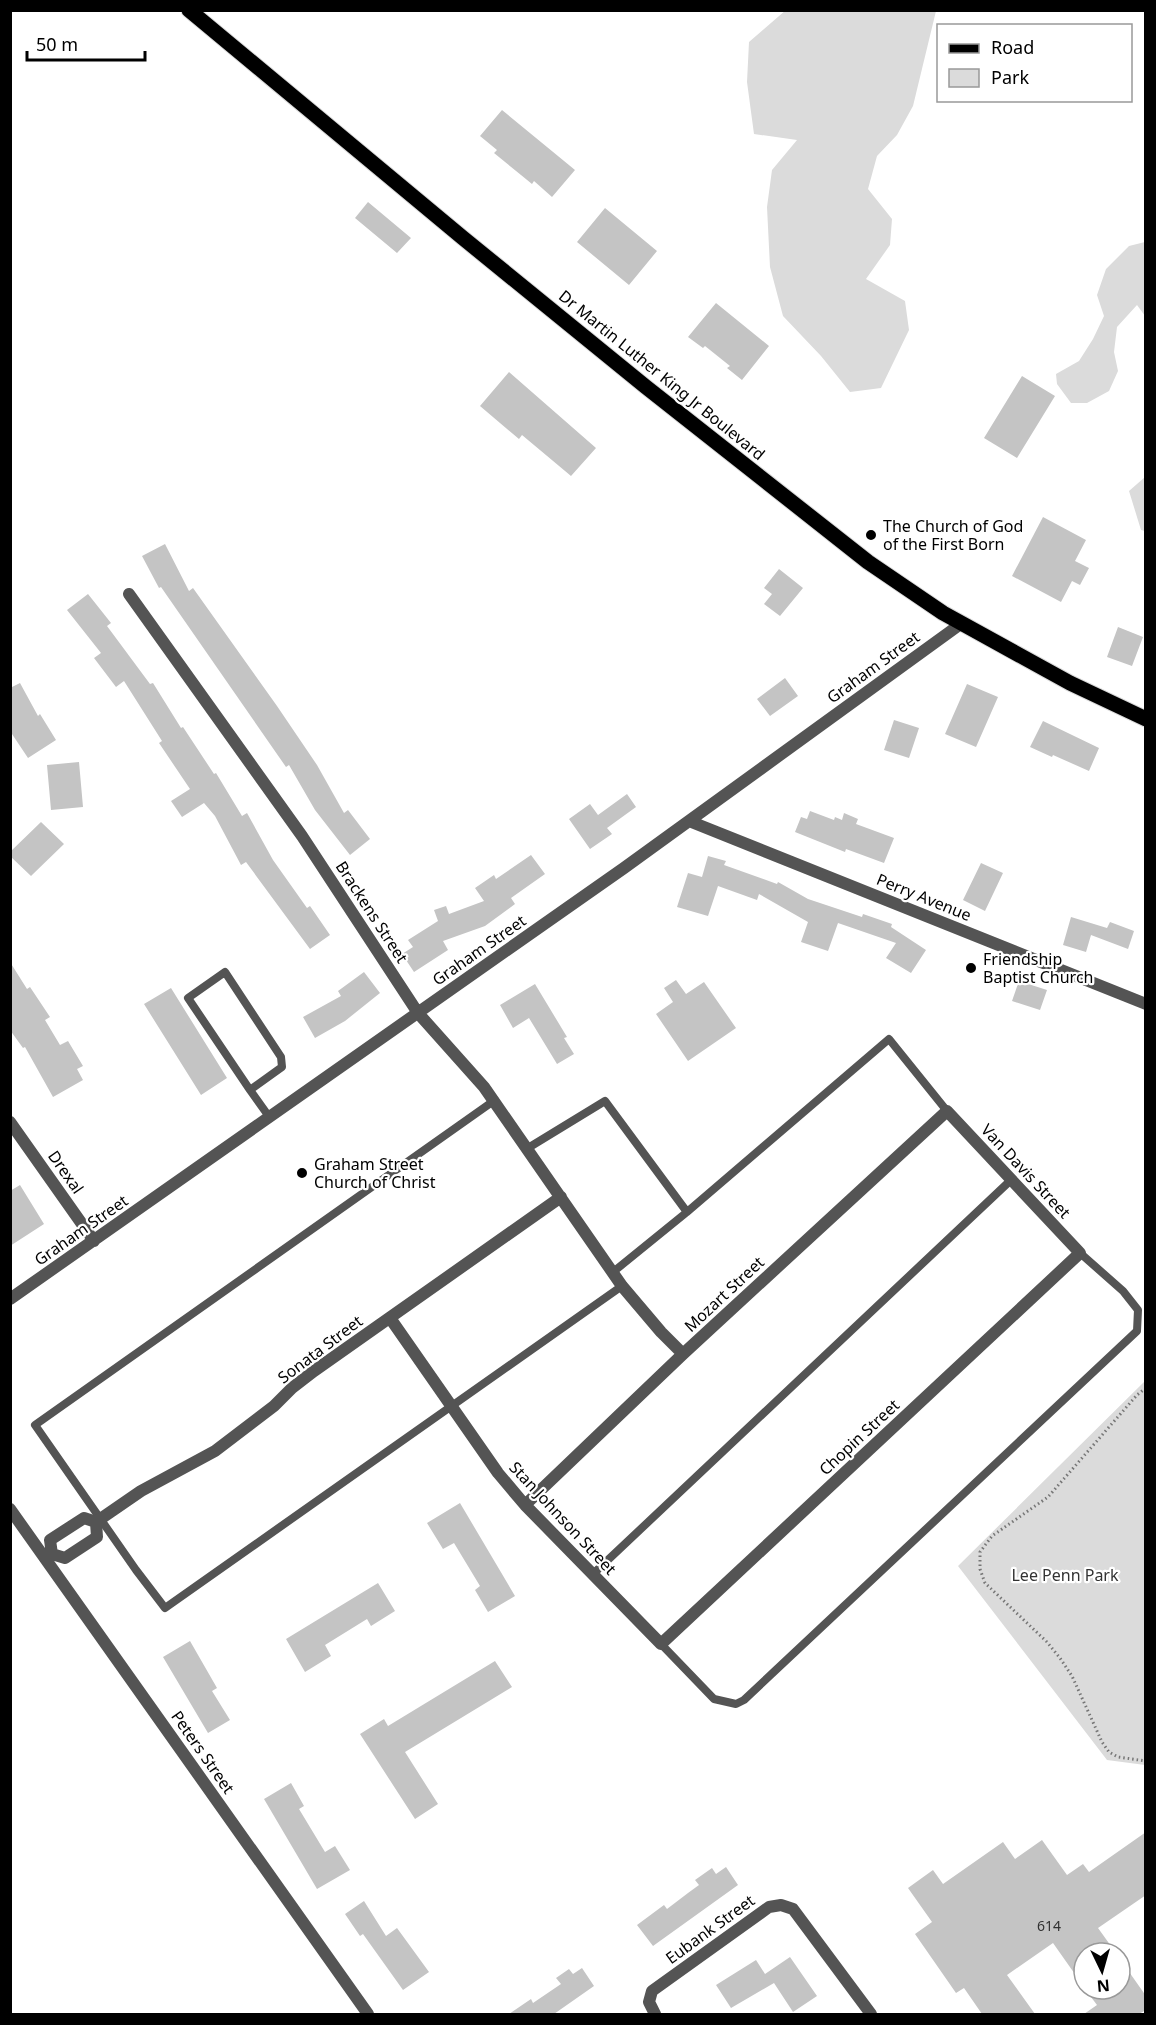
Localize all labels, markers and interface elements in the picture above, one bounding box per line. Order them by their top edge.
scale bar [27,24,146,62]
legend [937,24,1132,102]
text: 50 m [36,32,78,56]
text: Road [991,35,1034,59]
text: Park [991,65,1029,89]
street label: Dr Martin Luther King Jr Boulevard [554,285,770,465]
place label: The Church of God of the First Born [883,515,1023,555]
marker: The Church of God of the First Born [864,528,878,542]
street label: Graham Street [822,626,924,708]
street label: Brackens Street [331,857,413,967]
street label: Perry Avenue [873,868,975,926]
street label: Graham Street [428,909,530,990]
place label: Friendship Baptist Church [983,948,1093,988]
marker: Friendship Baptist Church [964,961,978,975]
street label: Van Davis Street [976,1119,1076,1223]
street label: Drexal [43,1146,89,1198]
place label: Graham Street Church of Christ [314,1153,436,1193]
marker: Graham Street Church of Christ [295,1166,309,1180]
street label: Graham Street [30,1189,132,1270]
street label: Mozart Street [679,1251,769,1337]
street label: Sonata Street [273,1310,367,1388]
street label: Chopin Street [814,1394,904,1480]
street label: Stan Johnson Street [505,1457,621,1580]
park label: Lee Penn Park [1011,1564,1119,1586]
street label: Peters Street [166,1706,240,1798]
street label: Eubank Street [661,1889,759,1969]
house number: 614 [1037,1916,1061,1935]
north arrow [1072,1941,1132,2001]
text: N [1096,1974,1111,1997]

